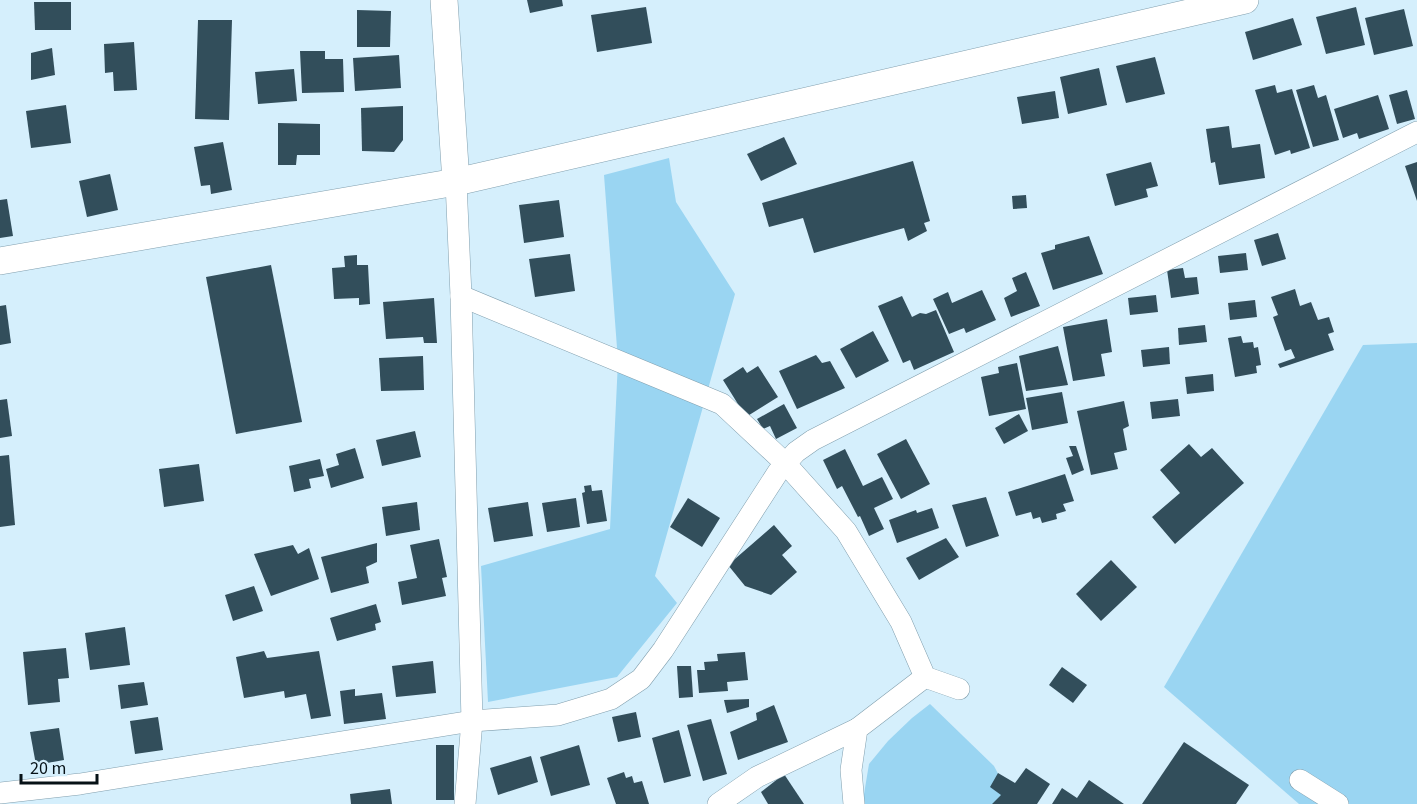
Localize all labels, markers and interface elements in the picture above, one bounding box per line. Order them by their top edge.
scale bar [21,747,98,785]
text: 20 m [30,756,66,781]

